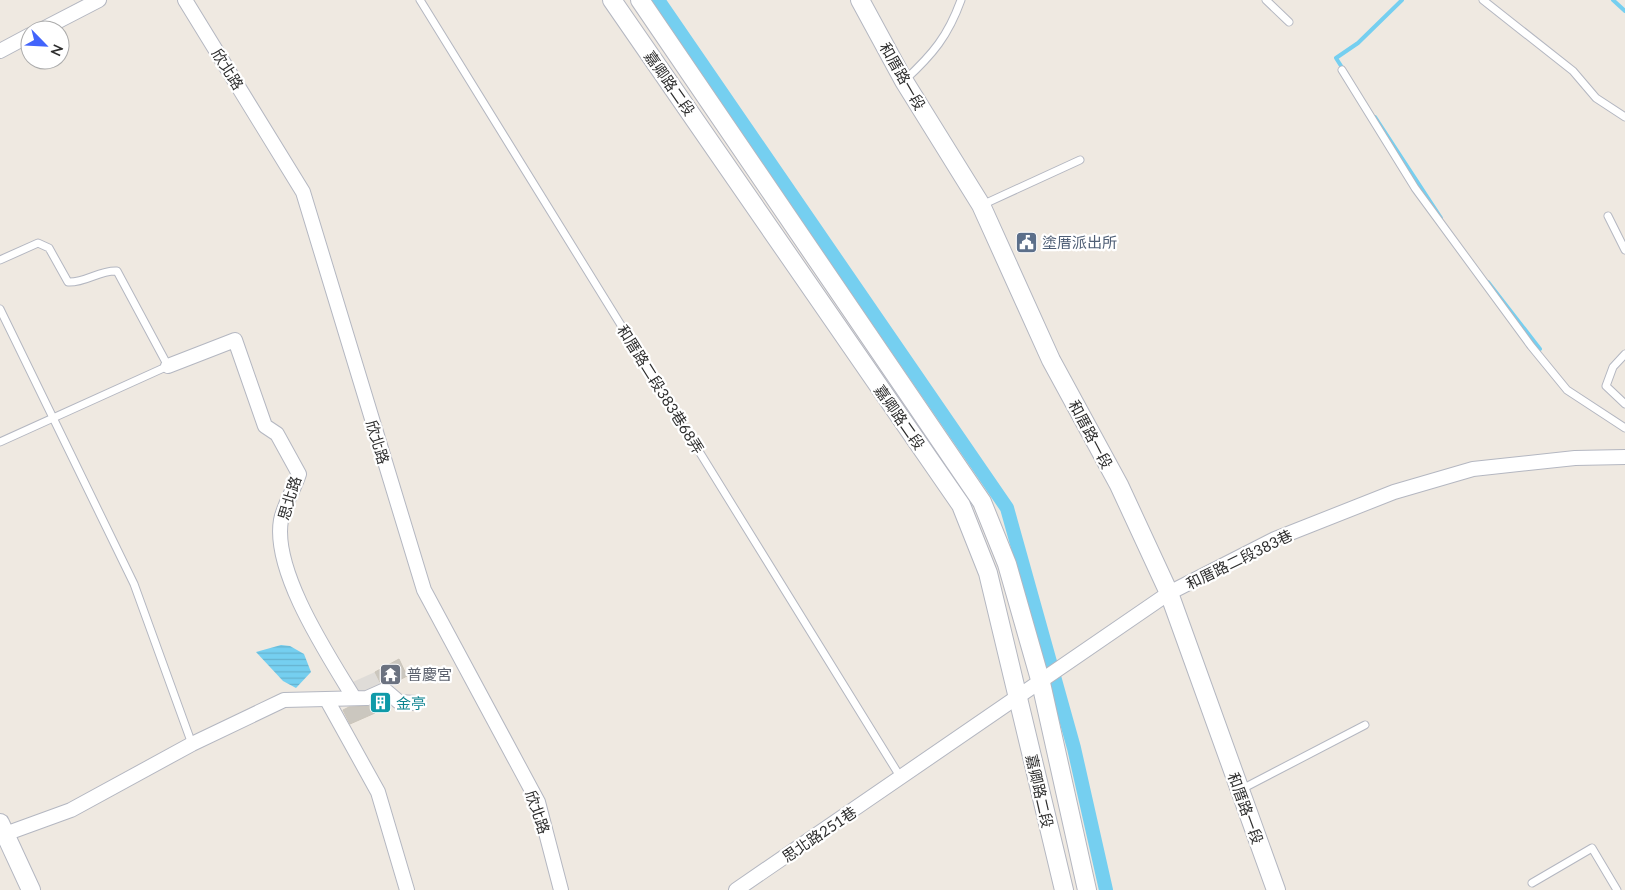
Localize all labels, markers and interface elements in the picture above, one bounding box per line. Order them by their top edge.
north arrow [20,20,70,70]
street label: 和厝路一段 [876,39,930,113]
text: N [47,42,67,59]
street label: 欣北路 [208,45,248,93]
street label: 嘉卿路二段 [641,47,699,119]
public building icon: 塗厝派出所 [1014,230,1038,254]
place label: 塗厝派出所 [1042,233,1117,251]
street label: 和厝路二段383巷68弄 [614,321,708,457]
street label: 嘉卿路二段 [871,381,929,453]
street label: 和厝路一段 [1065,397,1117,471]
street label: 欣北路 [363,418,393,466]
street label: 思北路 [274,474,304,522]
street label: 和厝路二段383巷 [1183,525,1295,593]
temple icon: 普慶宮 [379,662,403,686]
place label: 普慶宮 [407,665,452,683]
building icon: 金亭 [368,691,392,715]
place label: 金亭 [396,694,426,712]
street label: 嘉卿路二段 [1023,752,1057,830]
street label: 和厝路一段 [1225,770,1267,846]
street label: 欣北路 [522,788,554,836]
street label: 思北路251巷 [778,802,860,866]

